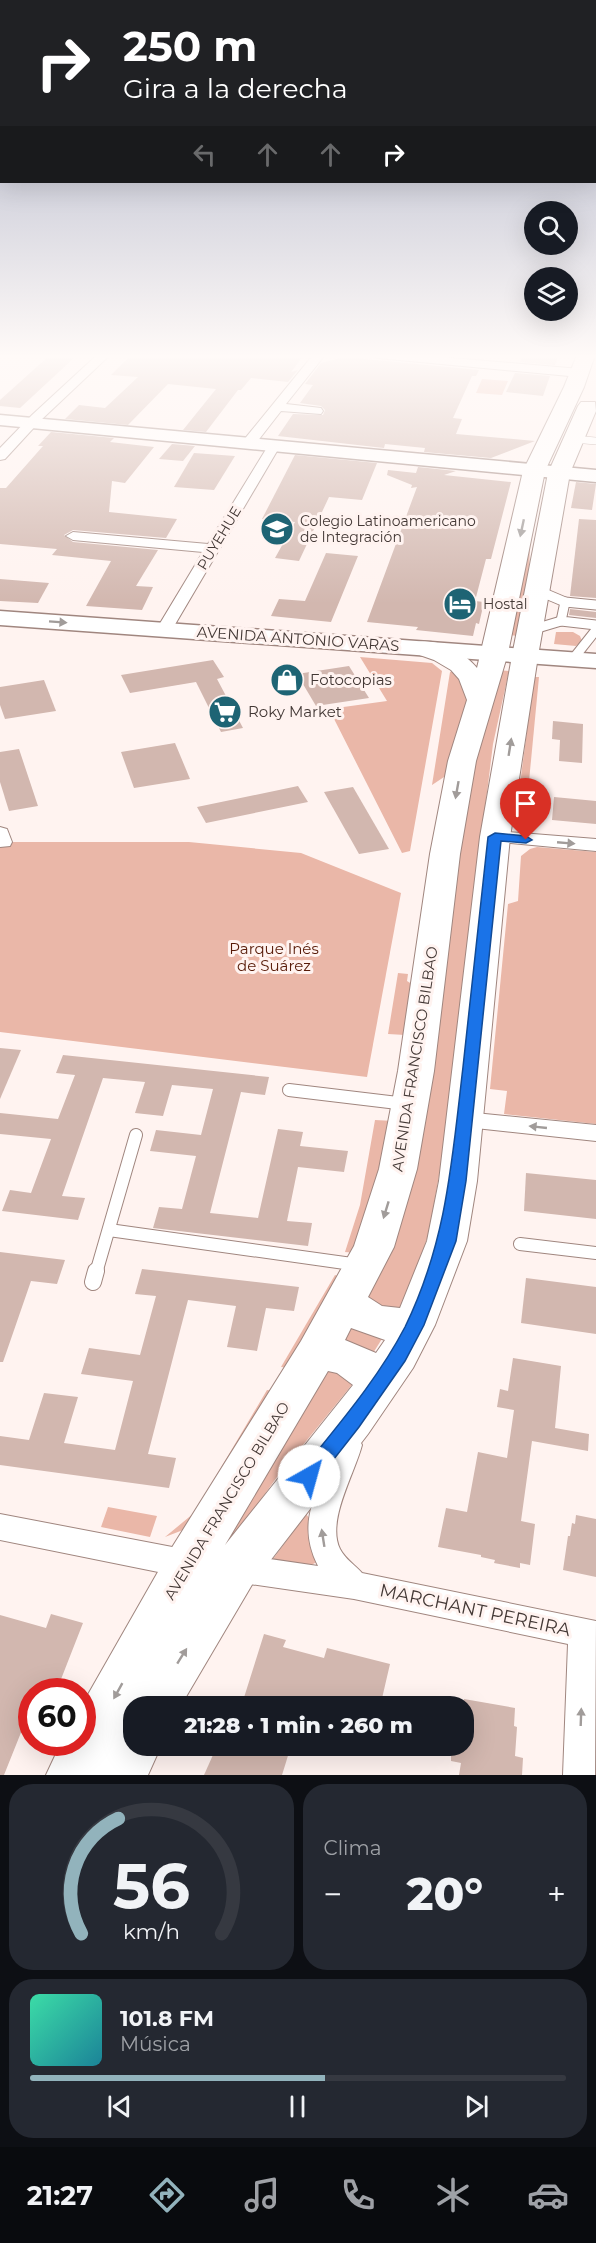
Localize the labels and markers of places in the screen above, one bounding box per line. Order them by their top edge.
school or university icon: Colegio Latinoamericano de Integración [259,511,295,547]
place label: Colegio Latinoamericano de Integración [300,512,476,546]
hotel icon: Hostal [442,586,478,622]
place label: Hostal [483,595,527,613]
shop icon: Fotocopias [269,662,305,698]
place label: Fotocopias [310,670,392,689]
supermarket icon: Roky Market [207,694,243,730]
place label: Roky Market [248,702,342,721]
pin [500,778,551,840]

